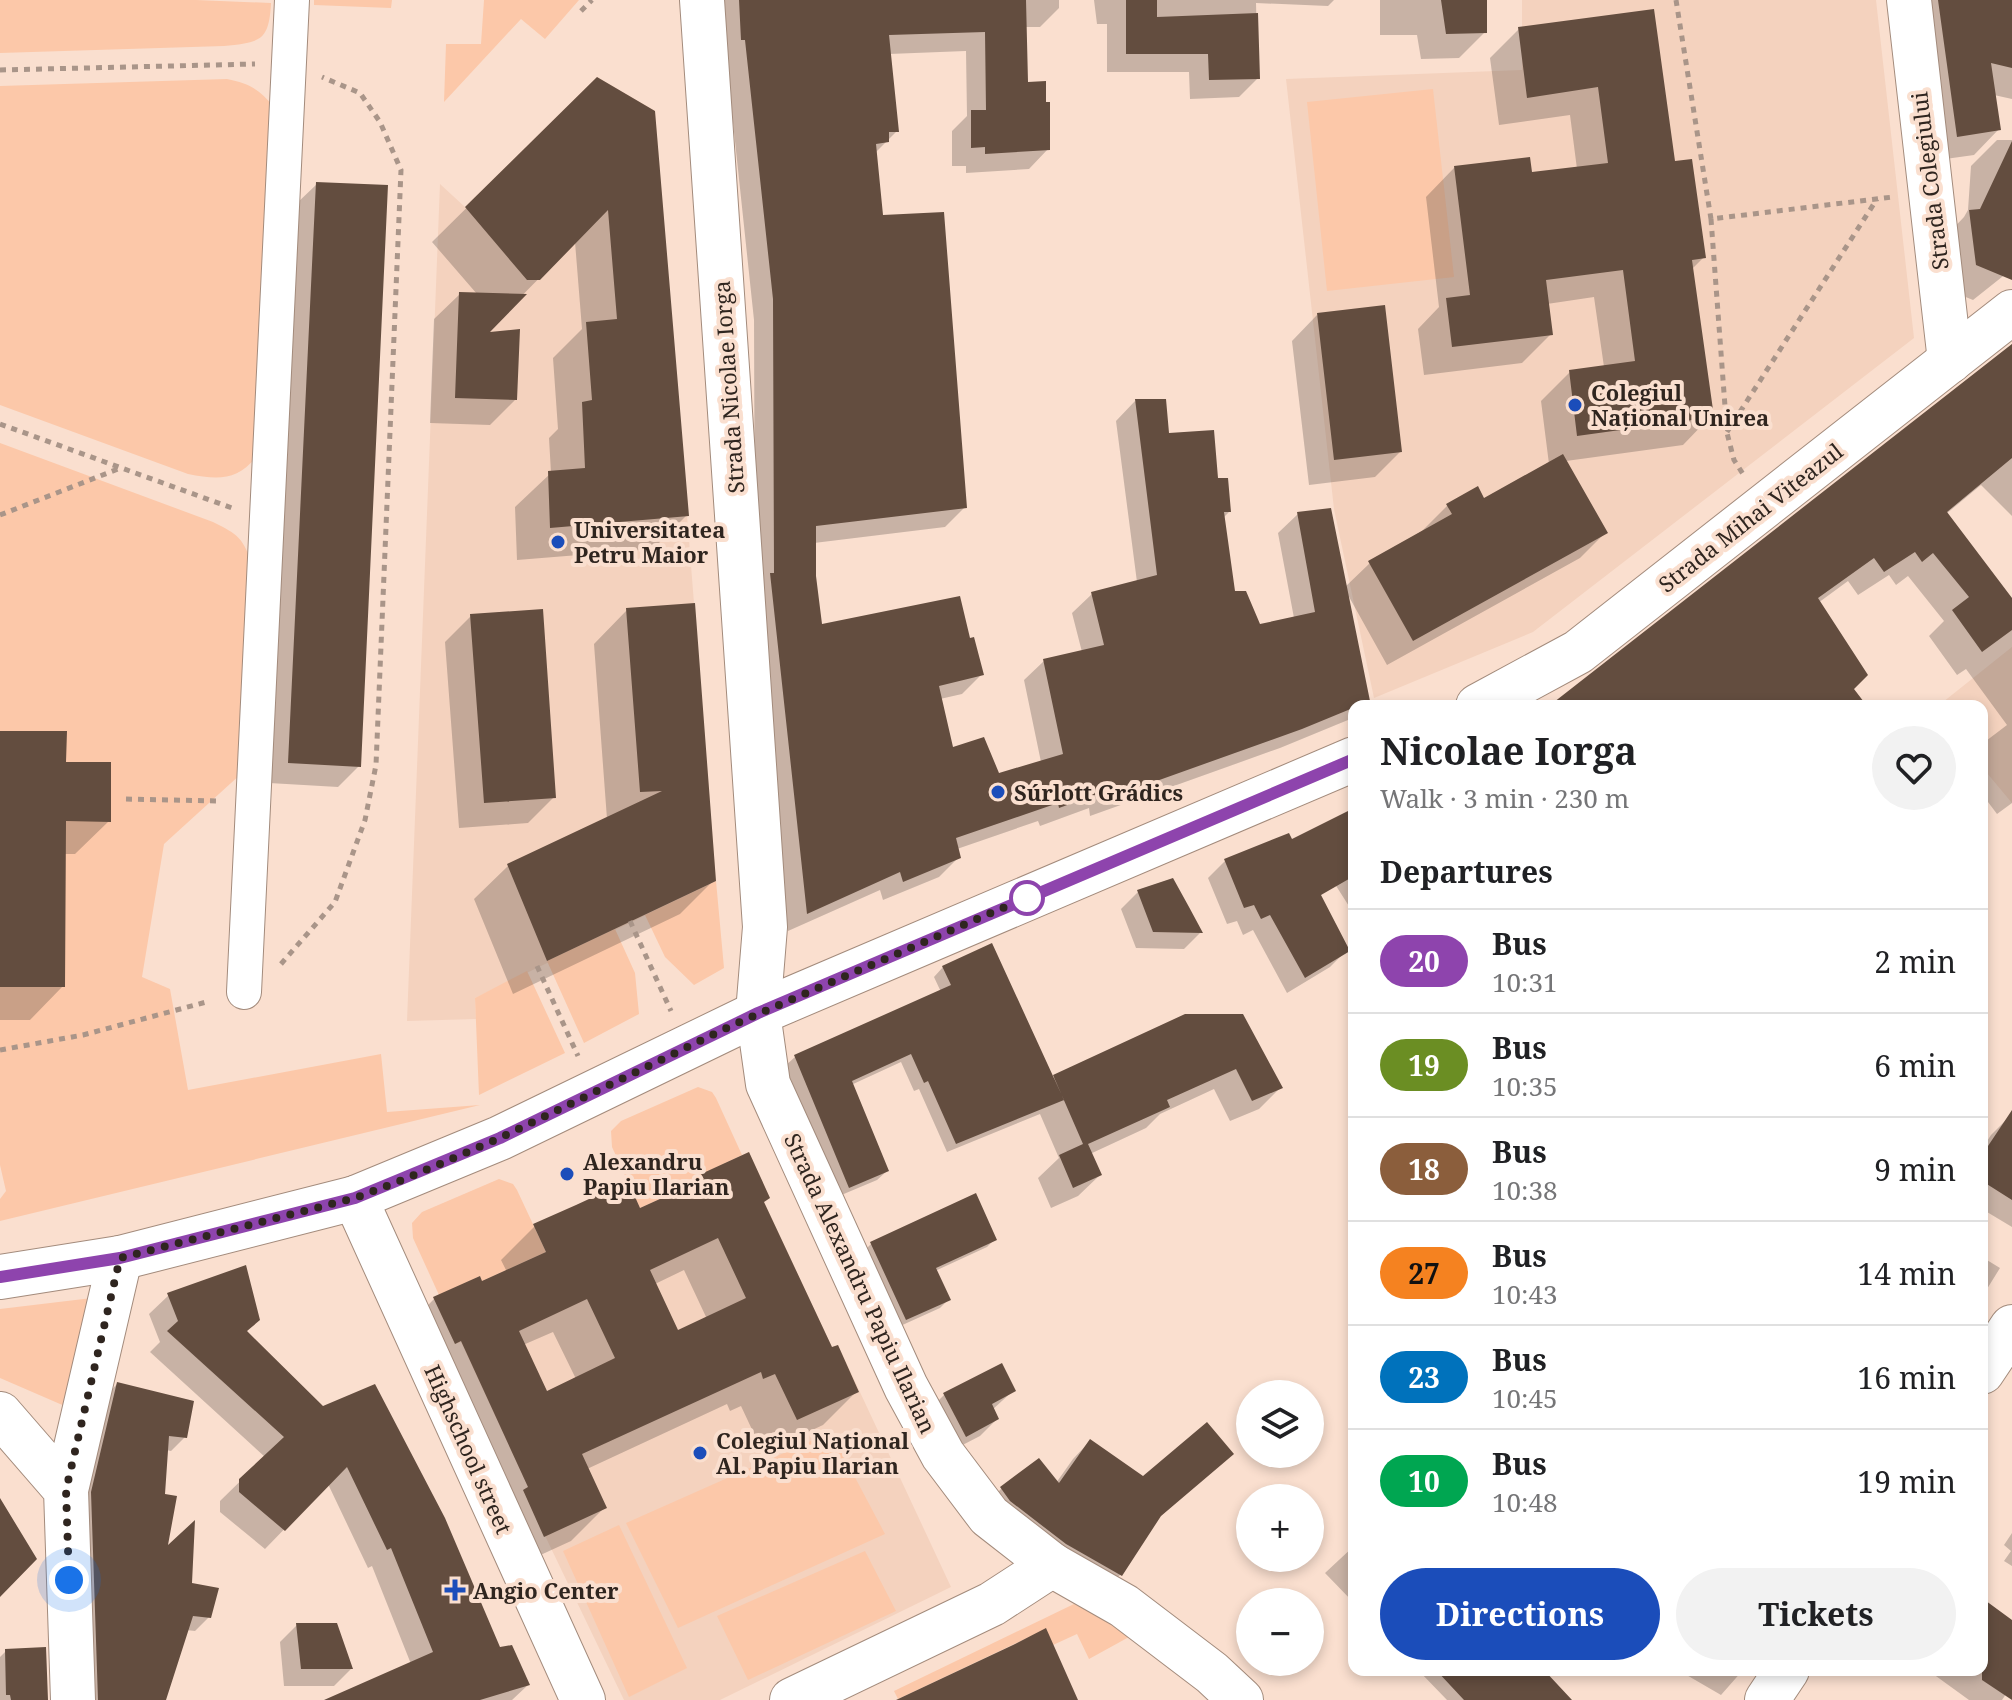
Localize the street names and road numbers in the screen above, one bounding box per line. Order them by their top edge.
street label: Strada Colegiului [1903,90,1955,272]
street label: Strada Nicolae Iorga [706,280,750,494]
street label: Strada Mihai Viteazul [1652,435,1849,598]
street label: Strada Alexandru Papiu Ilarian [778,1128,944,1438]
street label: Highschool street [418,1360,520,1539]

